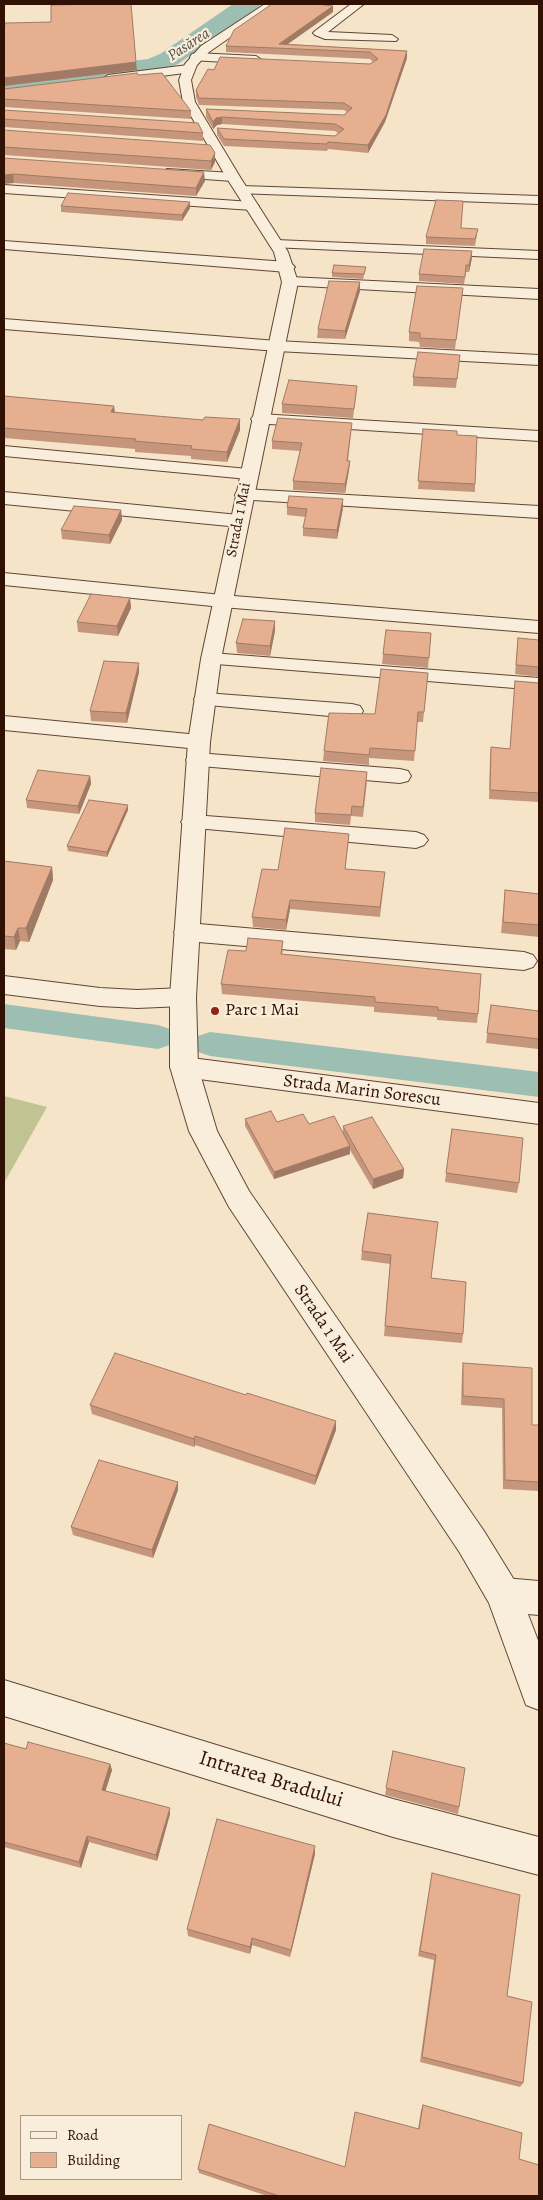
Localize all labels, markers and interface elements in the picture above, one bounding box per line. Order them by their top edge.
water label: Pasărea [164,24,214,66]
street label: Strada 1 Mai [223,481,255,559]
place label: Parc 1 Mai [225,1000,299,1022]
marker: Parc 1 Mai [209,1005,221,1017]
street label: Strada Marin Sorescu [282,1071,442,1111]
street label: Strada 1 Mai [289,1280,357,1368]
street label: Intrarea Bradului [196,1746,346,1814]
legend [20,2115,182,2180]
text: Road [67,2125,98,2145]
text: Building [67,2150,120,2170]

